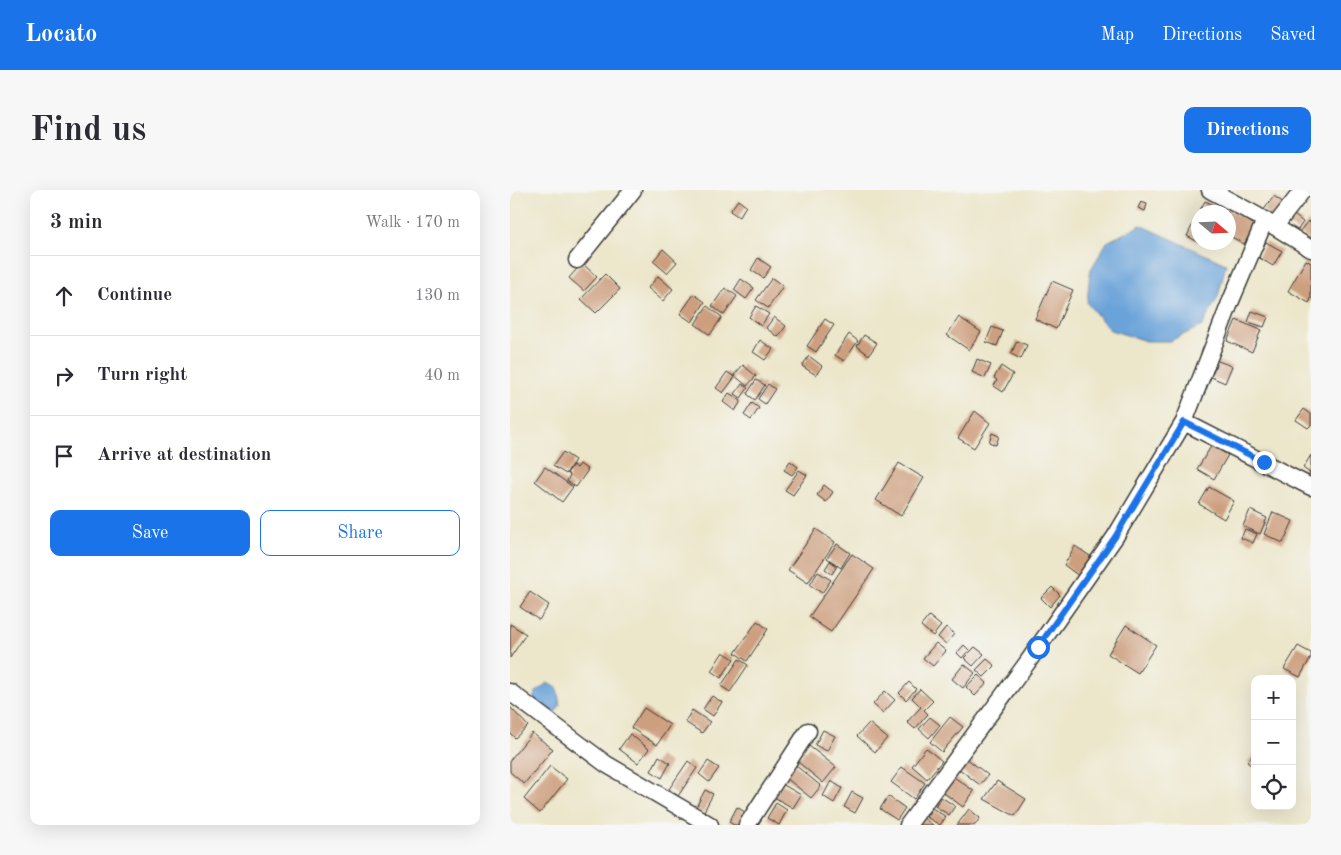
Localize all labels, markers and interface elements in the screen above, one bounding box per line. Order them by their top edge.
text: Locato [25,23,97,47]
text: Map [1101,26,1134,44]
text: Directions [1162,26,1242,44]
text: Saved [1270,26,1316,44]
button: Directions [1184,107,1311,153]
text: Find us [30,113,146,148]
north arrow [1191,205,1236,250]
text: 3 min [50,212,103,233]
text: Walk · 170 m [365,215,460,231]
icon: ahead [50,282,78,310]
text: Continue [97,286,172,305]
text: 130 m [415,288,460,304]
icon: right [50,362,78,390]
text: Turn right [97,366,187,385]
text: 40 m [424,368,460,384]
icon: arrive [50,442,78,470]
text: Arrive at destination [97,446,271,465]
route end [1253,451,1276,474]
button: Save [50,510,250,556]
button: Share [260,510,460,556]
route start [1027,636,1050,659]
map controls [1251,675,1296,810]
button: + [1251,675,1296,720]
button: − [1251,720,1296,765]
button: locate [1251,765,1296,810]

